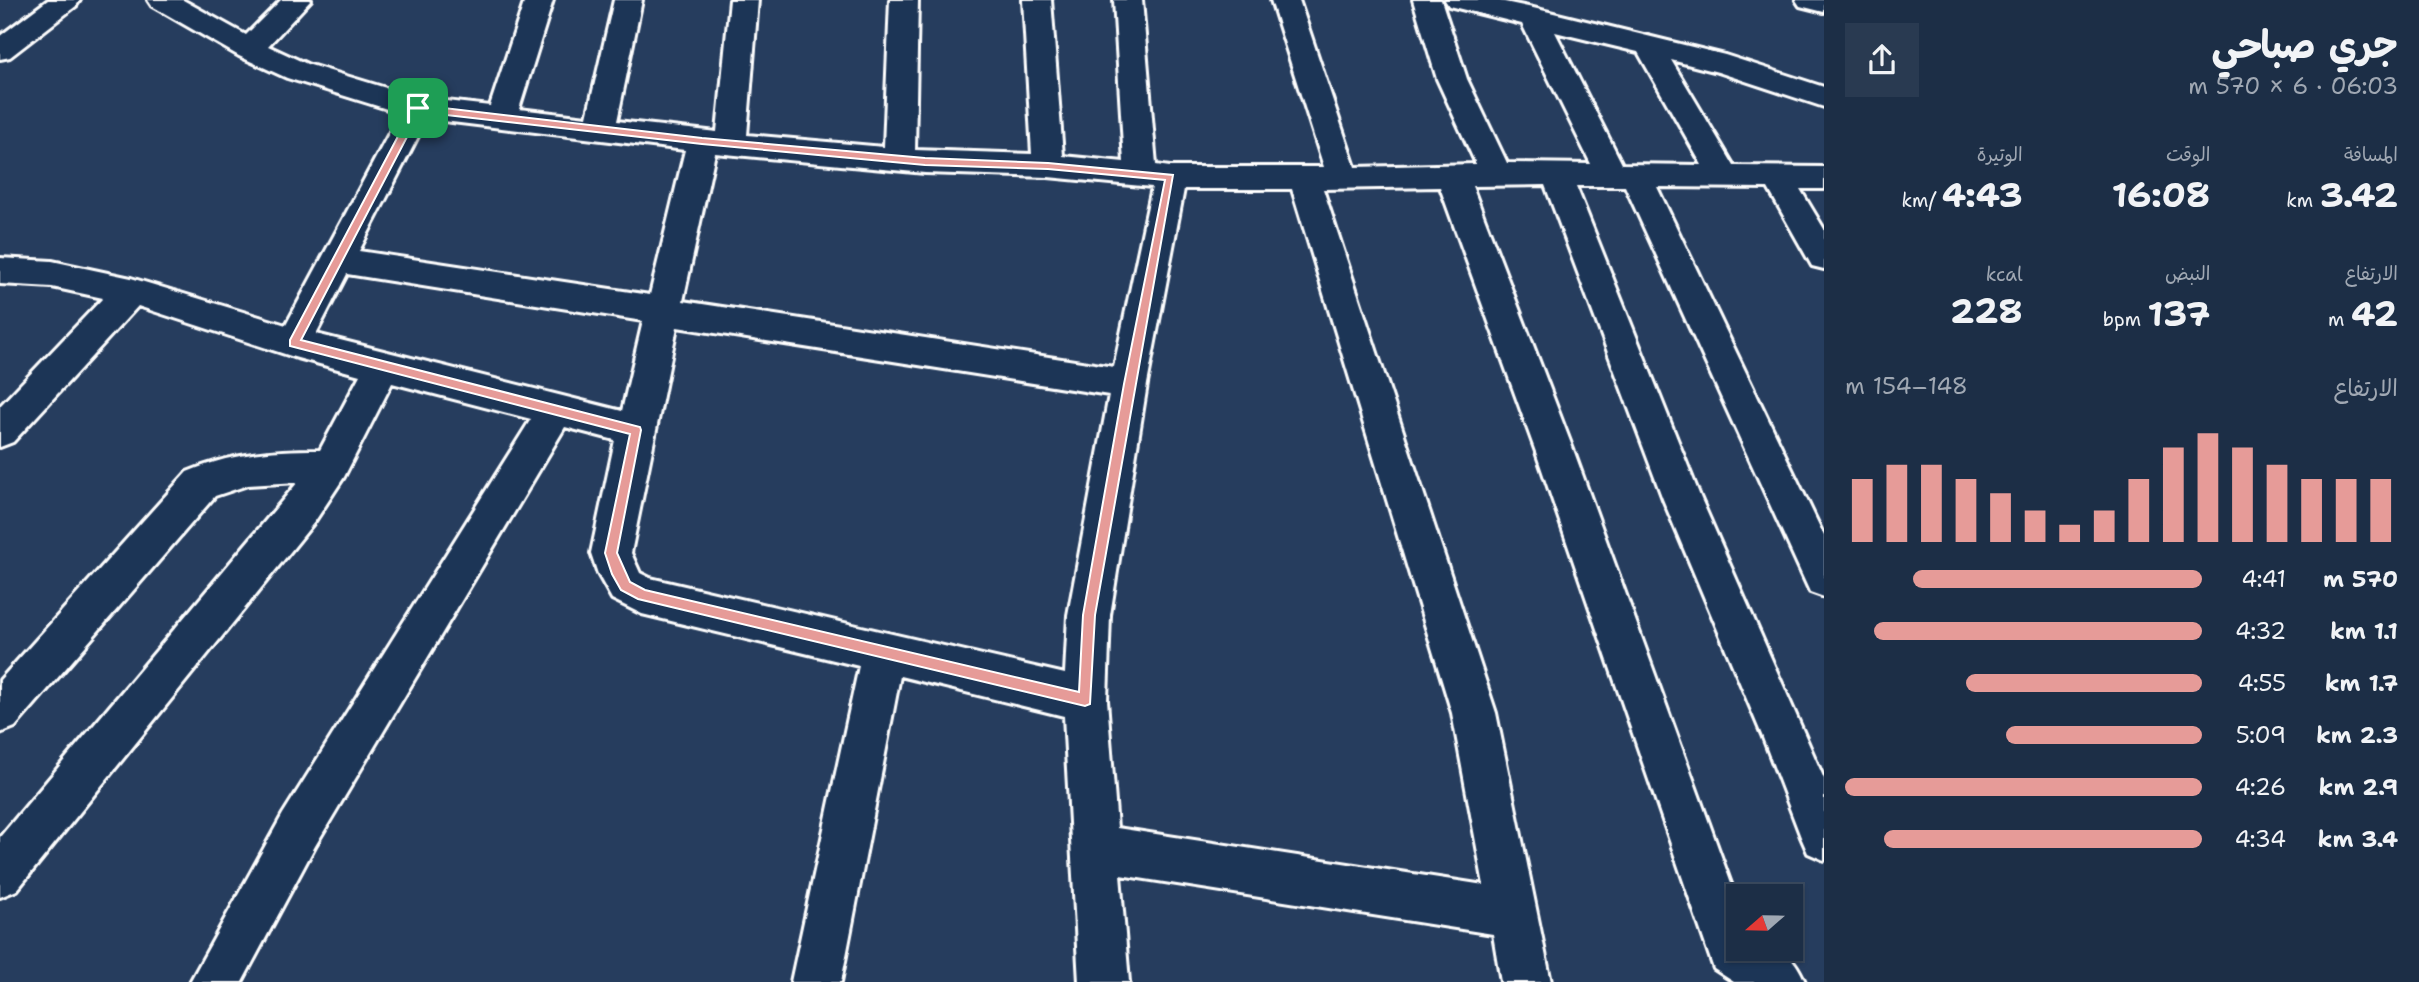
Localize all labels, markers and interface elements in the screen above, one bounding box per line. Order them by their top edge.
text: جري صباحي [2211,19,2398,70]
button: share [1845,23,1919,97]
text: 06:03 · 6 × 570 m [2188,71,2398,101]
pin [388,78,448,138]
icon: arrive [399,89,437,127]
text: الوتيرة [1977,142,2023,167]
text: الوقت [2166,142,2210,167]
text: المسافة [2344,142,2398,167]
text: 4:43 [1942,171,2023,218]
text: 16:08 [2112,171,2210,218]
text: 3.42 [2320,171,2398,218]
text: /km [1902,188,1942,213]
text: km [2286,188,2320,213]
text: النبض [2165,261,2210,286]
text: الارتفاع [2345,261,2398,286]
text: kcal [1986,262,2023,287]
text: 228 [1950,287,2023,334]
text: 137 [2148,290,2210,337]
text: 42 [2351,290,2398,337]
text: bpm [2103,307,2148,332]
text: m [2328,307,2351,332]
text: 148–154 m [1845,371,1968,401]
text: الارتفاع [2334,373,2398,403]
text: 4:41 [2241,564,2286,594]
text: 570 m [2323,564,2398,594]
text: 4:32 [2235,616,2286,646]
text: 1.1 km [2330,616,2398,646]
text: 4:55 [2238,668,2286,698]
text: 1.7 km [2325,668,2398,698]
text: 5:09 [2236,720,2286,750]
text: 2.3 km [2316,720,2398,750]
text: 4:26 [2235,772,2286,802]
text: 2.9 km [2319,772,2398,802]
text: 4:34 [2234,824,2286,854]
text: 3.4 km [2318,824,2398,854]
north arrow [1726,884,1802,961]
map controls [1726,884,1803,961]

